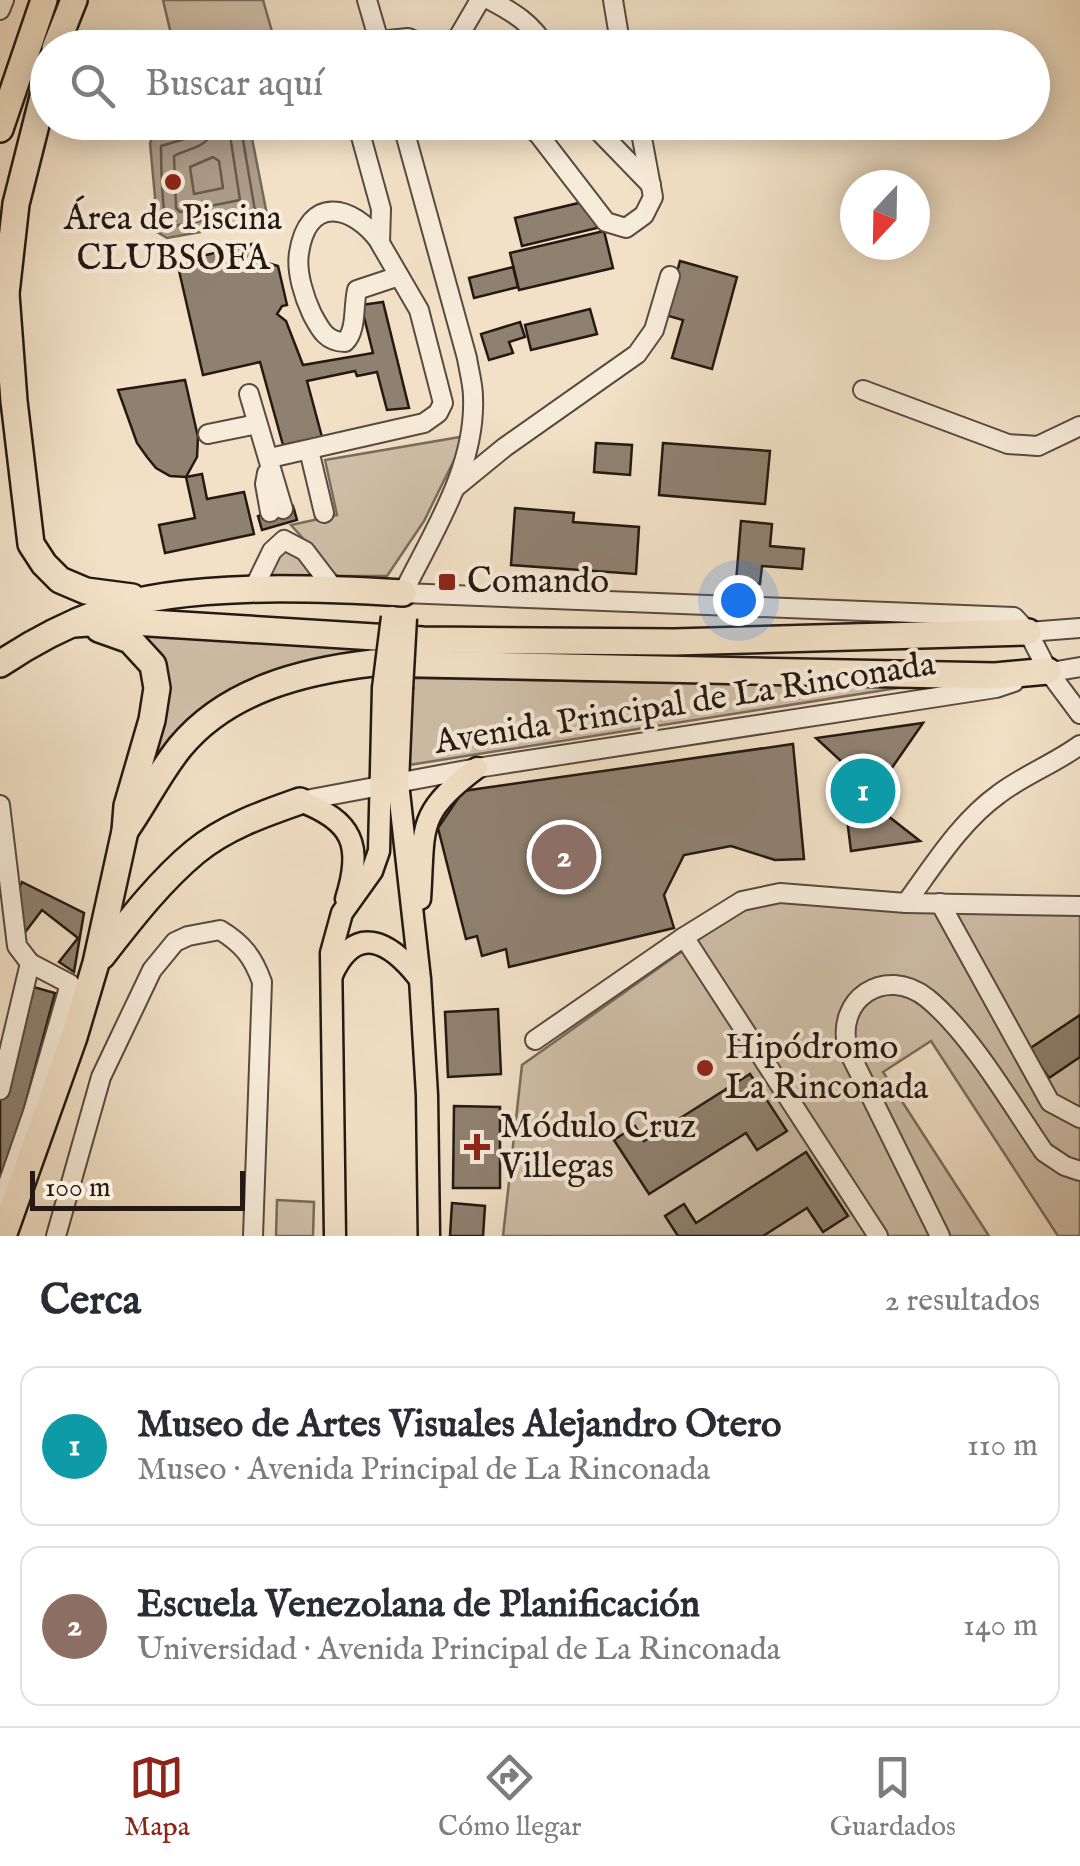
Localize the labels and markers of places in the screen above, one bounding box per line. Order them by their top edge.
marker: Área de Piscina CLUBSOFA [162,171,184,193]
place label: Área de Piscina CLUBSOFA [63,195,283,282]
place label: Comando [467,560,609,605]
marker: Comando [436,571,458,593]
pin: 1 [830,754,896,828]
pin: 2 [532,820,596,894]
place label: Hipódromo La Rinconada [725,1026,929,1111]
marker: Hipódromo La Rinconada [694,1057,716,1079]
place label: Módulo Cruz Villegas [499,1105,696,1190]
marker: Módulo Cruz Villegas [464,1134,490,1160]

